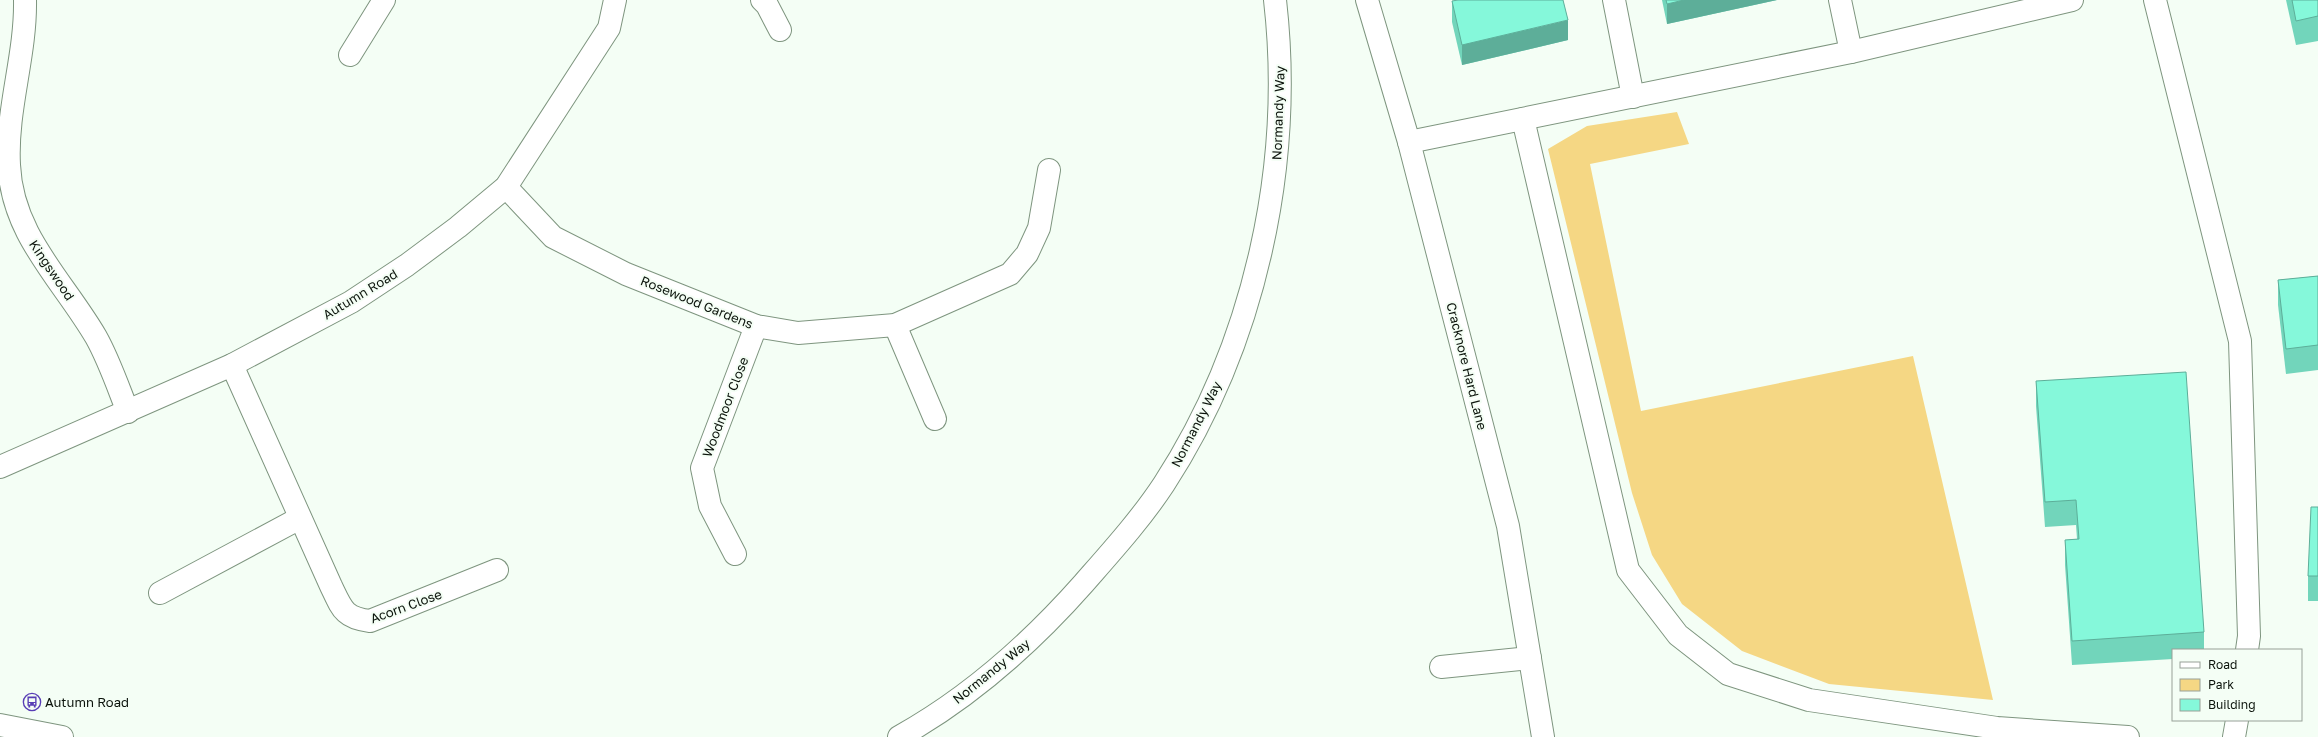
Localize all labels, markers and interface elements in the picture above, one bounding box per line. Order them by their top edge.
street label: Normandy Way [1268,65,1288,160]
street label: Kingswood [26,237,78,303]
street label: Autumn Road [320,266,400,322]
street label: Rosewood Gardens [638,272,756,332]
street label: Cracknore Hard Lane [1443,301,1491,431]
street label: Woodmoor Close [699,355,751,459]
street label: Normandy Way [1167,378,1225,470]
street label: Acorn Close [368,586,444,626]
street label: Normandy Way [949,635,1033,707]
legend [2172,649,2302,721]
text: Road [2208,657,2237,672]
text: Park [2208,677,2234,692]
bus stop icon: Autumn Road [22,692,42,712]
place label: Autumn Road [45,694,129,710]
text: Building [2208,697,2256,712]

